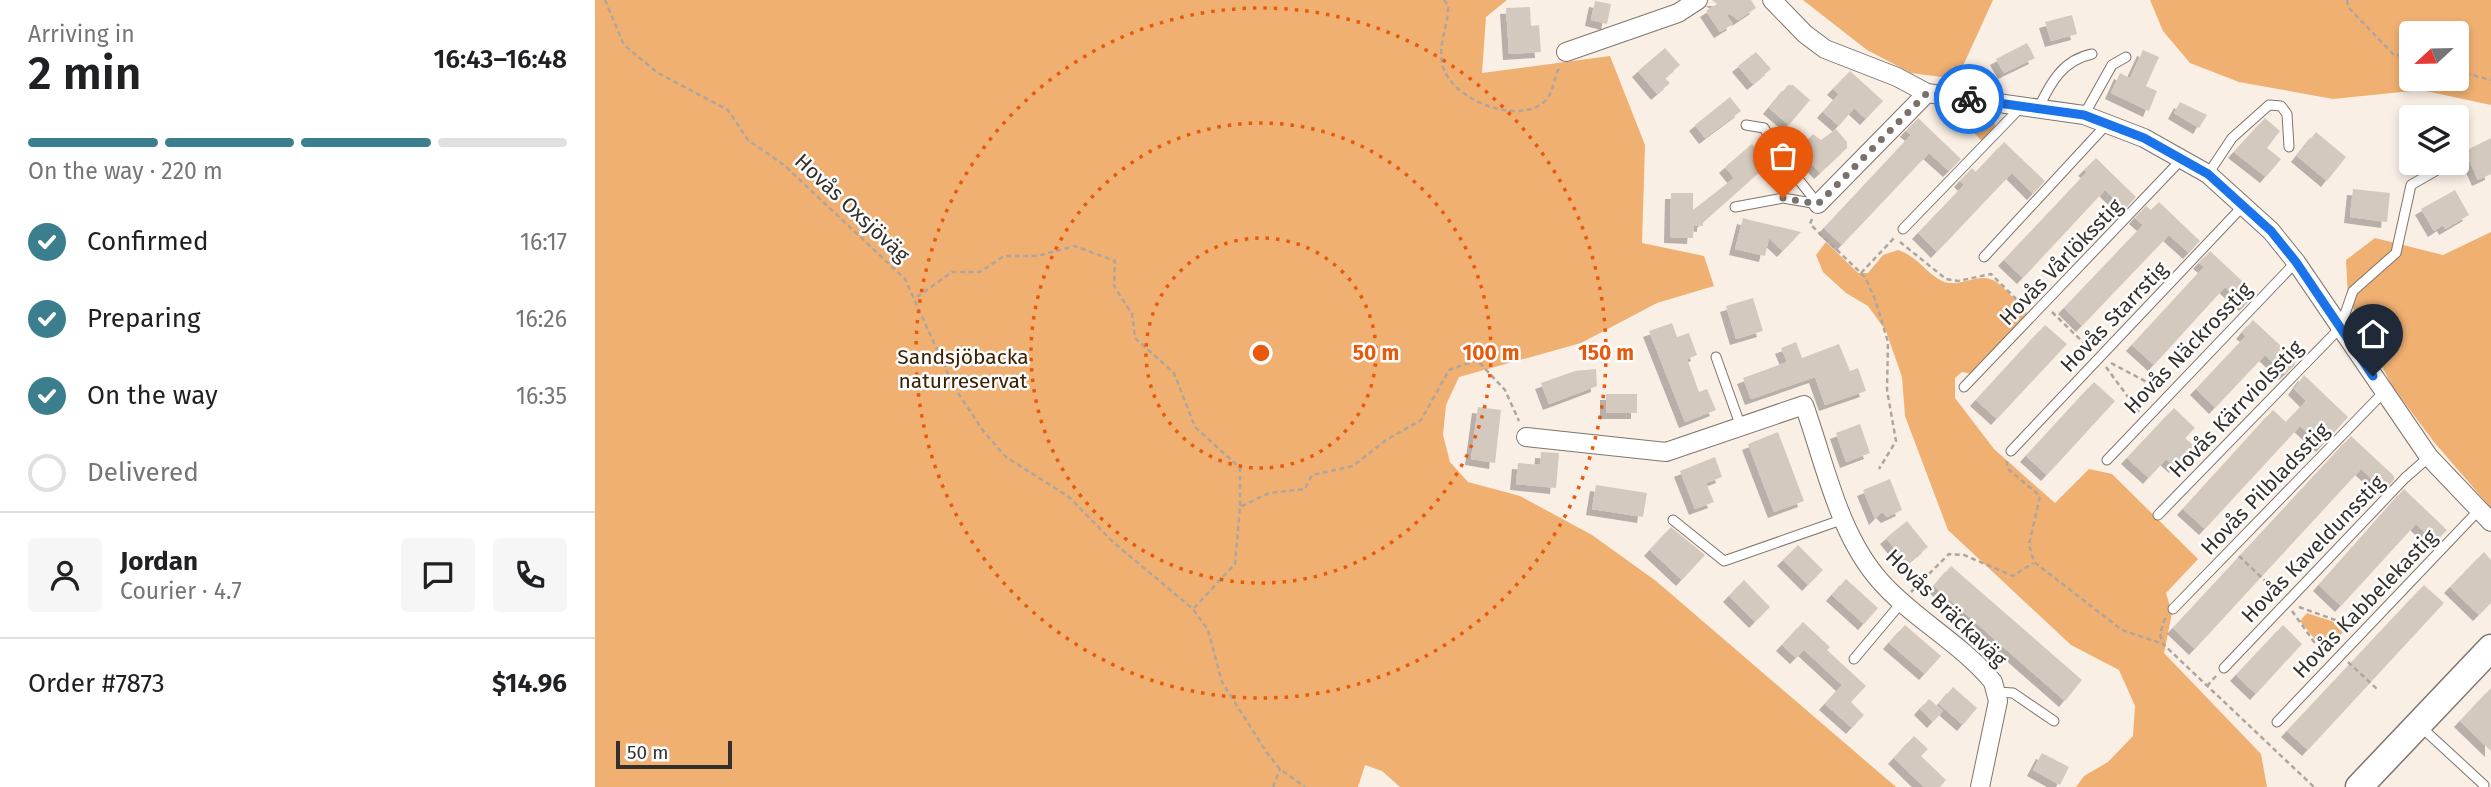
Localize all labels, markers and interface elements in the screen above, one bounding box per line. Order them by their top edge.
text: Arriving in [28,20,135,48]
north arrow [2399,21,2469,91]
map controls [2399,21,2469,175]
text: 16:43–16:48 [434,44,567,75]
text: 2 min [28,46,141,101]
courier [1934,64,2004,134]
icon: bike [1950,80,1988,118]
button: layers [2399,105,2469,175]
pin [1753,126,1813,198]
icon: bag [1764,137,1802,175]
street label: Hovås Oxsjöväg [789,148,915,268]
text: On the way · 220 m [28,157,223,185]
street label: Hovås Vårlöksstig [1994,193,2128,331]
icon: check [28,223,66,261]
text: Confirmed [87,226,208,257]
text: 16:17 [520,228,567,256]
street label: Hovås Starrstig [2055,256,2173,378]
street label: Hovås Näckrosstig [2119,277,2258,419]
icon: check [28,300,66,338]
text: Preparing [87,303,200,334]
pin [2343,304,2403,376]
text: 16:26 [516,305,567,333]
icon: home [2354,315,2392,353]
street label: Hovås Kärrviolsstig [2164,335,2308,483]
text: 50 m [1353,340,1399,366]
text: 100 m [1462,340,1520,366]
text: 150 m [1578,340,1634,366]
centre of rings [1249,341,1273,365]
park label: Sandsjöbacka naturreservat [897,344,1029,394]
icon: check [28,377,66,415]
text: On the way [87,380,218,411]
text: 16:35 [516,382,567,410]
street label: Hovås Pilbladsstig [2195,417,2335,560]
text: Delivered [87,457,199,488]
street label: Hovås Kaveldunsstig [2236,470,2390,628]
street label: Hovås Kabbelekastig [2287,524,2443,684]
button: person [28,538,102,612]
button: chat [401,538,475,612]
button: phone [493,538,567,612]
street label: Hovås Bräckaväg [1880,544,2012,672]
text: Jordan [120,546,198,577]
text: Courier · 4.7 [120,577,242,605]
text: Order #7873 [28,668,165,699]
text: $14.96 [492,668,567,699]
scale bar [616,738,731,770]
text: 50 m [627,741,668,764]

